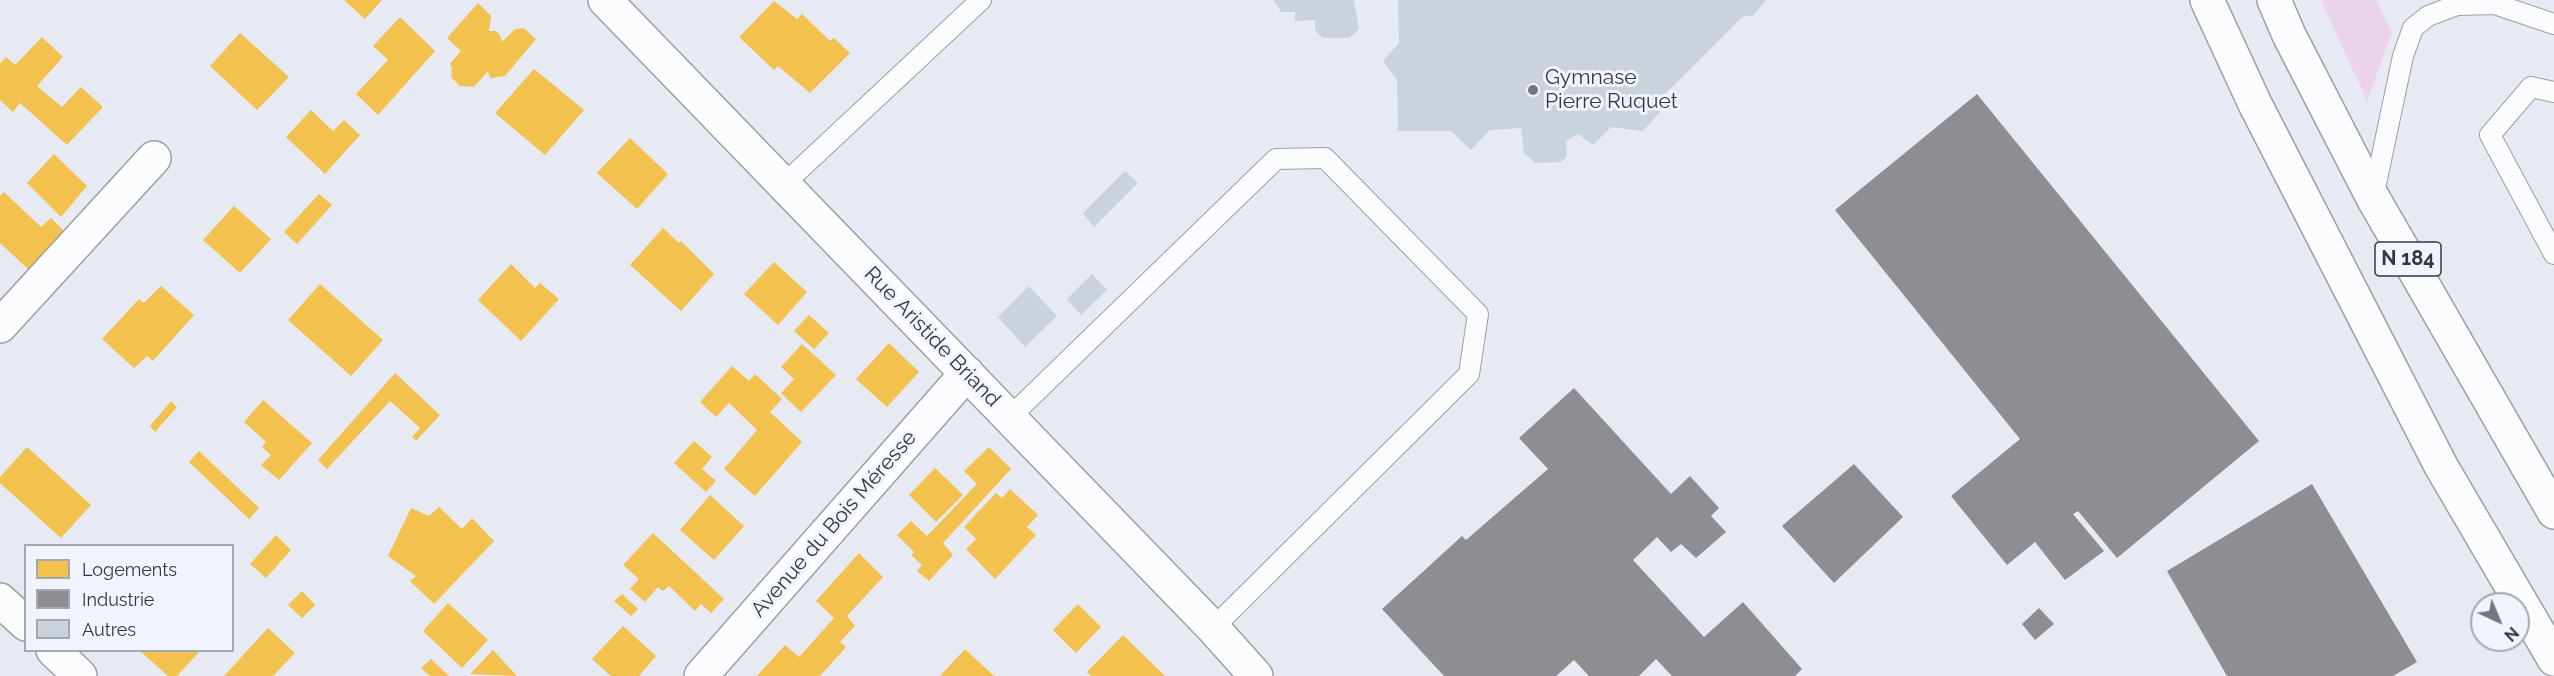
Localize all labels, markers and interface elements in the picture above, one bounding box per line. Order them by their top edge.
place label: Gymnase Pierre Ruquet [1545,65,1678,115]
marker: Gymnase Pierre Ruquet [1526,83,1540,97]
road number: N 184 [2375,242,2441,276]
street label: Rue Aristide Briand [859,262,1005,412]
street label: Avenue du Bois Méresse [746,426,922,622]
legend [24,544,234,652]
text: Logements [82,559,177,580]
text: Industrie [82,589,154,610]
north arrow [2470,592,2530,652]
text: Autres [82,619,136,640]
text: N [2500,623,2522,645]

